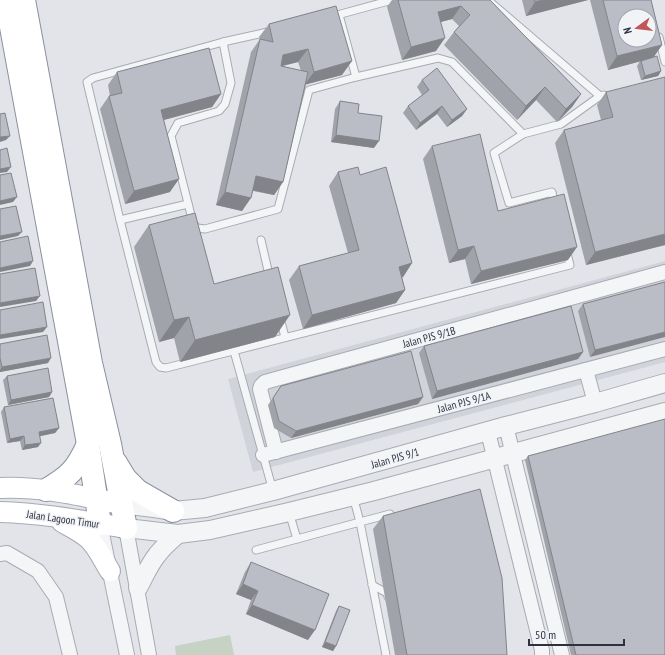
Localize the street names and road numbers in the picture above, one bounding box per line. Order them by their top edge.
street label: Jalan PJS 9/1B [400,323,457,351]
street label: Jalan PJS 9/1A [435,388,493,416]
street label: Jalan PJS 9/1 [369,445,421,472]
street label: Jalan Lagoon Timur [25,507,100,531]

